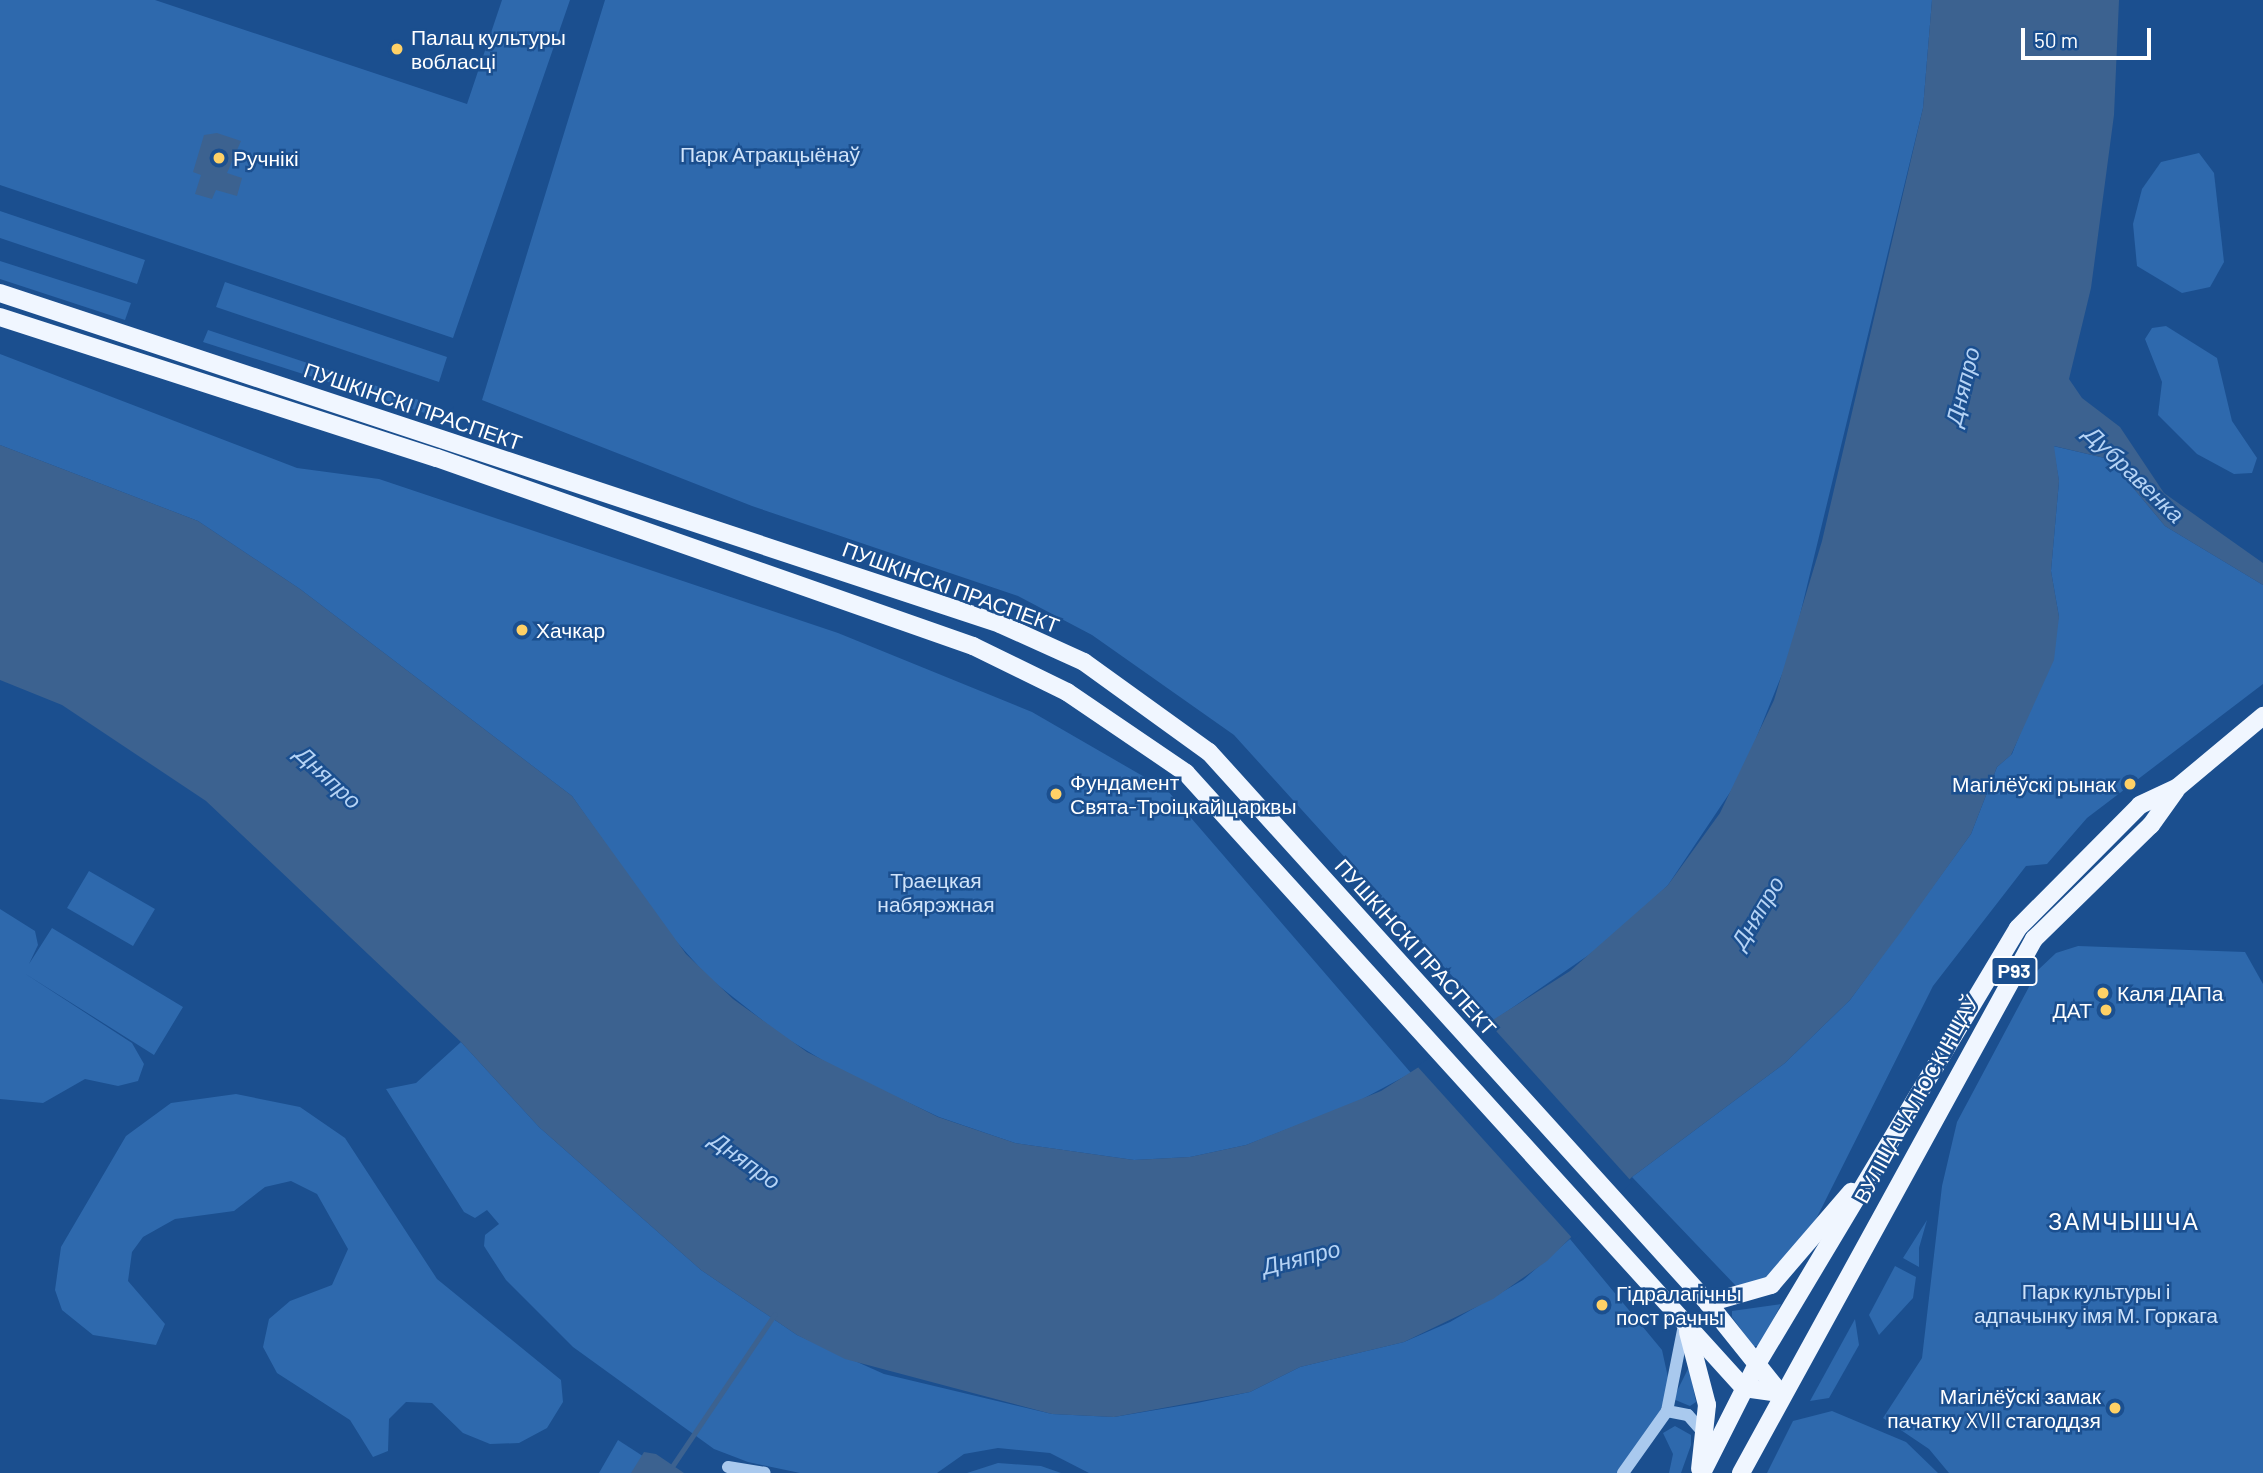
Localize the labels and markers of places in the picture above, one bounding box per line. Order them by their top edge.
place label: Палац культуры вобласці [411,24,566,74]
marker: Палац культуры вобласці [389,41,405,57]
place label: Ручнікі [233,145,299,171]
marker: Ручнікі [211,150,227,166]
place label: Хачкар [536,617,605,643]
marker: Хачкар [514,622,530,638]
place label: Фундамент Свята-Троіцкай царквы [1070,769,1297,819]
place label: Магілёўскі рынак [1952,771,2116,797]
marker: Магілёўскі рынак [2122,776,2138,792]
marker: Фундамент Свята-Троіцкай царквы [1048,786,1064,802]
place label: Каля ДАПа [2117,980,2224,1006]
marker: Каля ДАПа [2095,985,2111,1001]
place label: ДАТ [2053,997,2092,1023]
marker: ДАТ [2098,1002,2114,1018]
place label: Гідралагічны пост рачны [1616,1280,1742,1330]
marker: Гідралагічны пост рачны [1594,1297,1610,1313]
place label: Магілёўскі замак пачатку XVII стагоддзя [1887,1383,2101,1433]
marker: Магілёўскі замак пачатку XVII стагоддзя [2107,1400,2123,1416]

